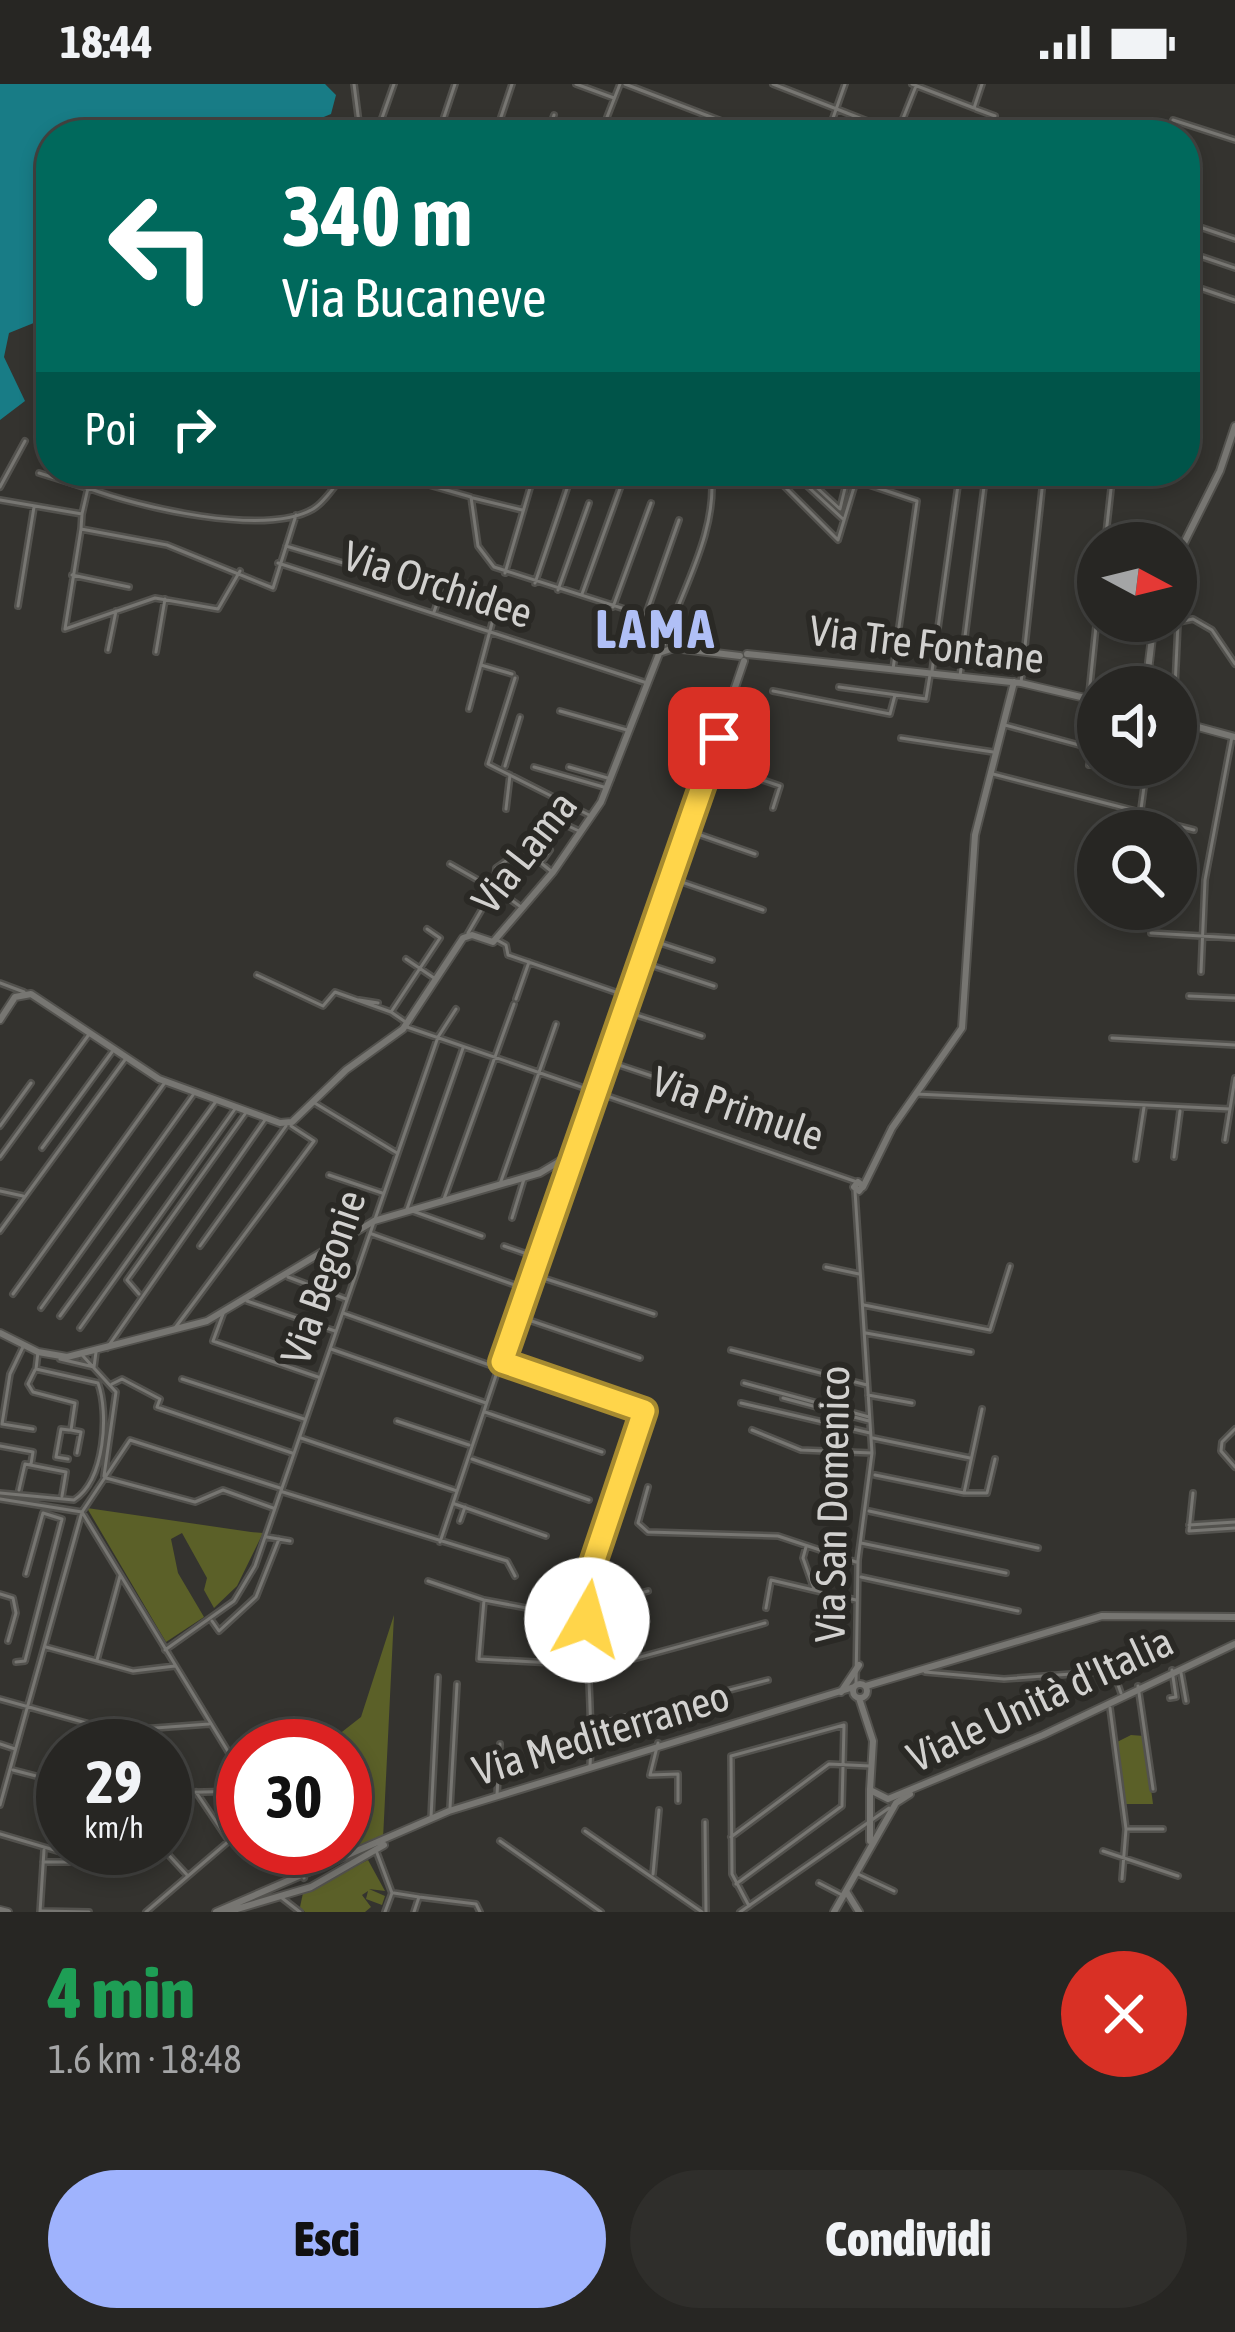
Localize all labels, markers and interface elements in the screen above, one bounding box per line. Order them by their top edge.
text: 18:44 [60,16,153,68]
icon: left [84,168,240,324]
text: 340 m [282,168,472,264]
text: Via Bucaneve [282,267,547,328]
icon: right [161,396,227,462]
text: Poi [84,403,137,455]
north arrow [1077,522,1197,642]
map controls [1077,522,1197,930]
street label: Via Orchidee [337,531,539,637]
district label: LAMA [595,598,717,659]
street label: Via Tre Fontane [807,606,1047,682]
button: sound [1077,666,1197,786]
pin [668,687,770,789]
icon: arrive [686,705,752,771]
street label: Via Lama [462,782,586,922]
button: search [1077,810,1197,930]
street label: Via Primule [646,1056,830,1160]
street label: Via Begonie [271,1184,375,1370]
street label: Via San Domenico [806,1365,858,1643]
position arrow [524,1557,650,1683]
street label: Viale Unità d'Italia [900,1617,1180,1781]
street label: Via Mediterraneo [467,1671,735,1795]
speed limit sign: 30 [216,1719,372,1875]
text: 29 [86,1747,142,1816]
text: km/h [84,1810,144,1844]
text: 4 min [48,1951,195,2033]
button: close [1061,1951,1187,2077]
text: 1.6 km · 18:48 [48,2037,241,2081]
button: Esci [48,2170,606,2308]
button: Condividi [630,2170,1187,2308]

